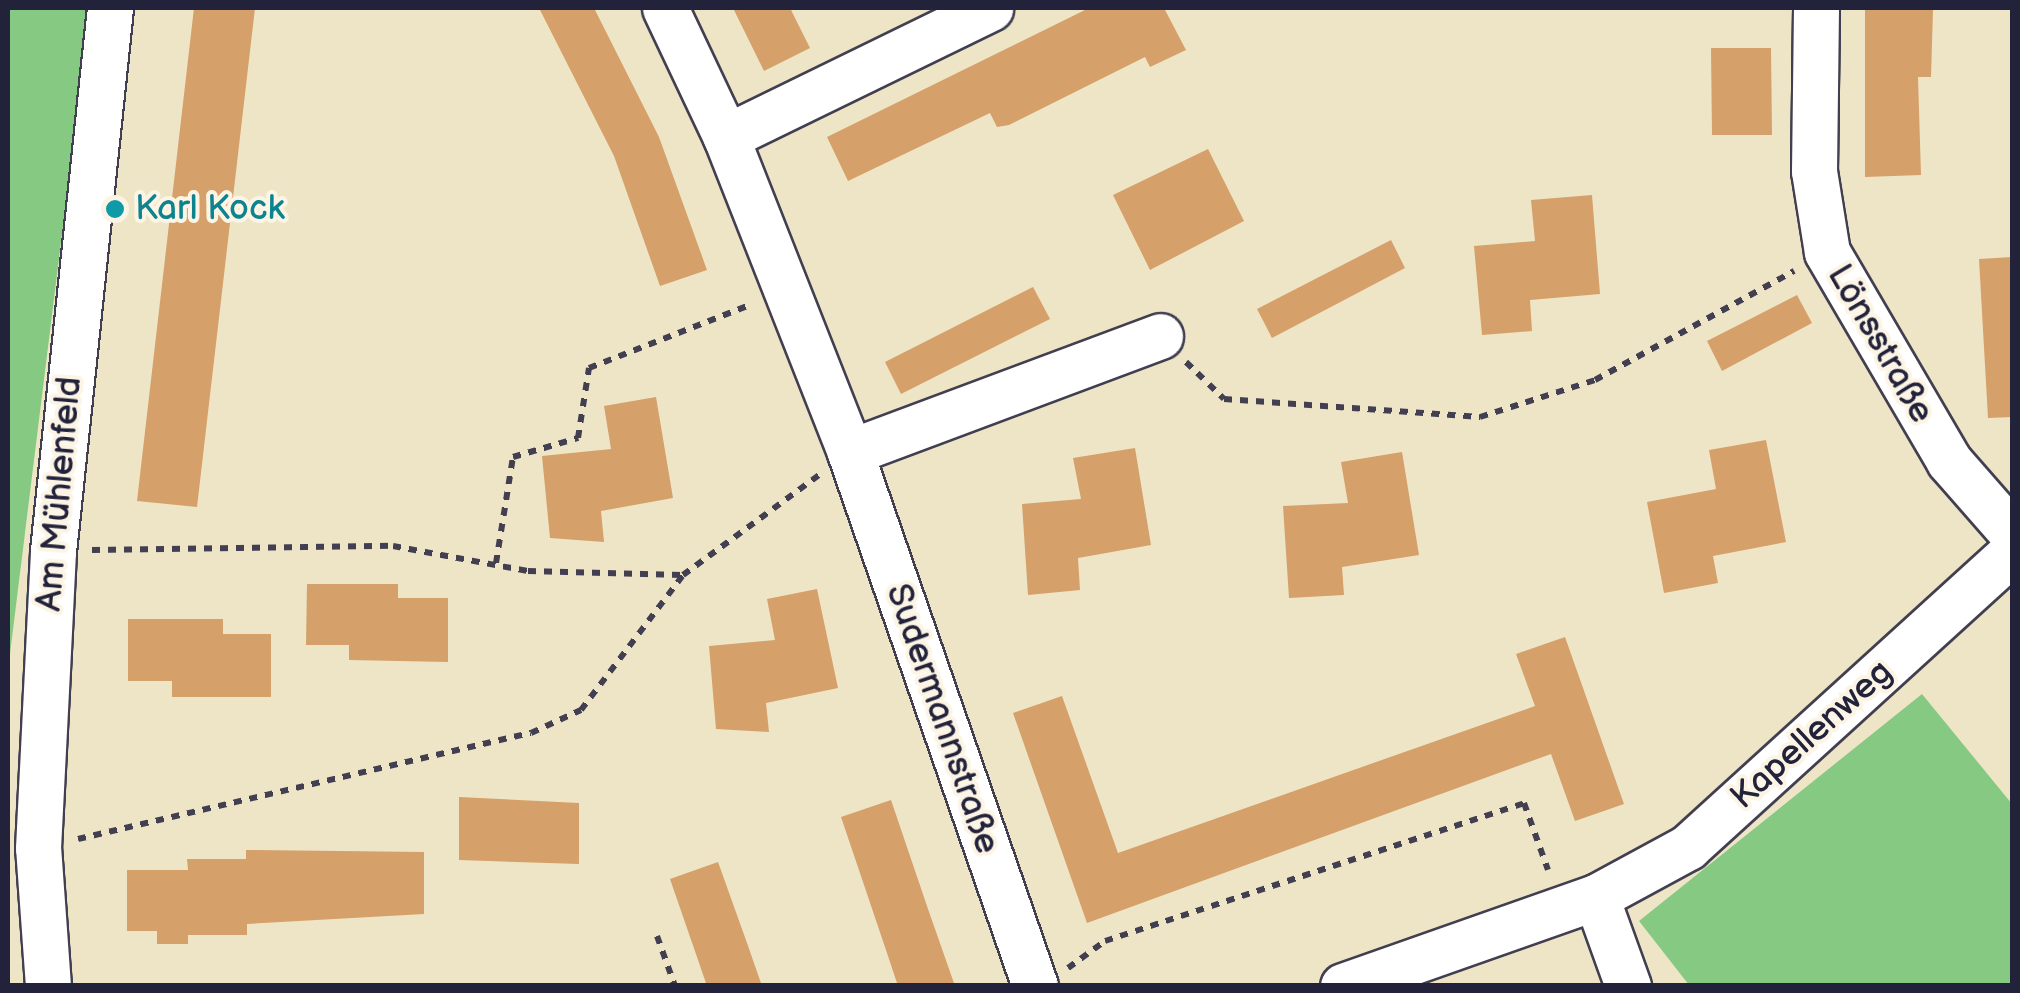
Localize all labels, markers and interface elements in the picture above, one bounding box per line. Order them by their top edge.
place label: Karl Kock [135,188,285,230]
marker: Karl Kock [104,198,126,220]
street label: Lönsstraße [1818,257,1942,431]
street label: Am Mühlenfeld [29,375,91,613]
street label: Sudermannstraße [876,579,1008,859]
street label: Kapellenweg [1723,652,1901,818]

